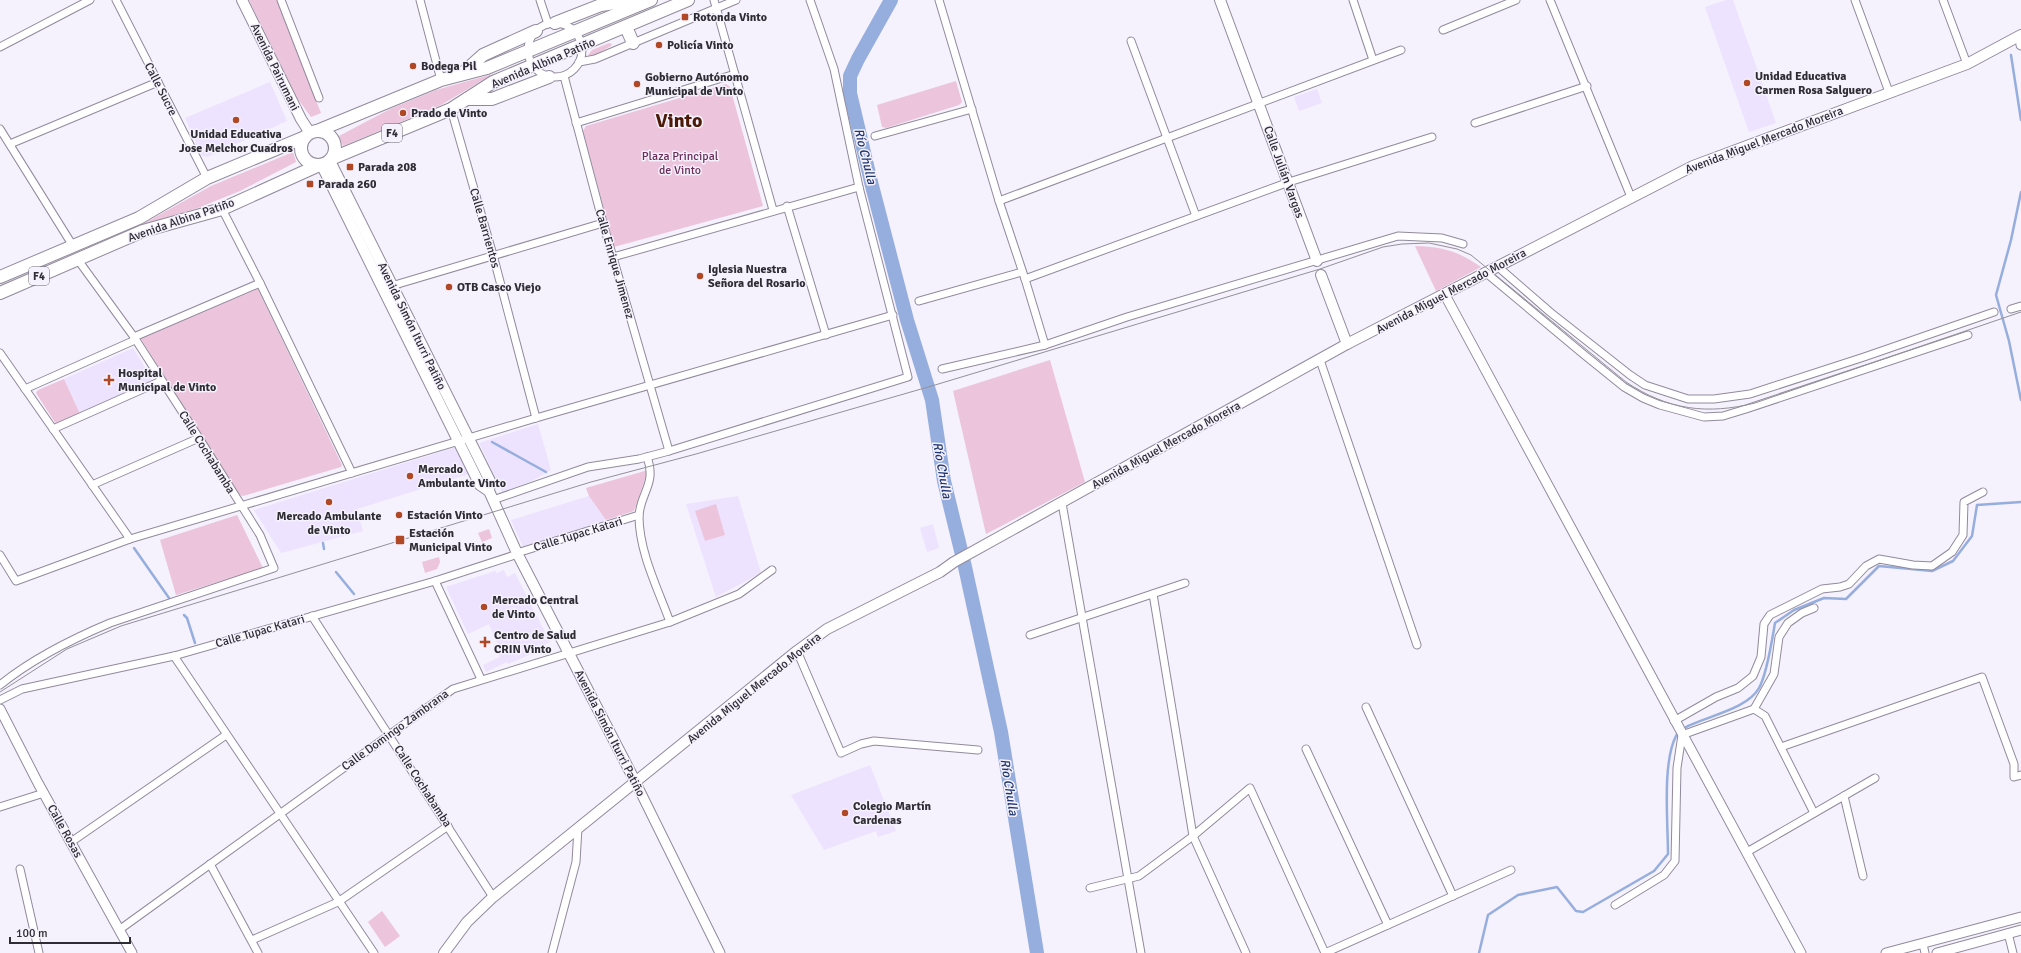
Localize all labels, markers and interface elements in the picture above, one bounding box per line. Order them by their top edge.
place label: Rotonda Vinto [693,10,767,25]
marker: Rotonda Vinto [680,12,690,22]
street label: Avenida Pairumani [247,21,302,114]
street label: Avenida Albina Patiño [489,35,598,92]
place label: Policía Vinto [667,38,734,53]
marker: Policía Vinto [654,40,664,50]
place label: Bodega Pil [421,59,477,74]
street label: Calle Sucre [141,60,180,118]
marker: Bodega Pil [408,61,418,71]
place label: Unidad Educativa Carmen Rosa Salguero [1755,69,1872,98]
place label: Gobierno Autónomo Municipal de Vinto [645,70,749,99]
marker: Unidad Educativa Carmen Rosa Salguero [1742,78,1752,88]
marker: Gobierno Autónomo Municipal de Vinto [632,79,642,89]
street label: Avenida Miguel Mercado Moreira [1683,103,1845,178]
place label: Prado de Vinto [411,106,487,121]
marker: Prado de Vinto [398,108,408,118]
district label: Vinto [656,108,702,133]
marker: Unidad Educativa Jose Melchor Cuadros [231,115,241,125]
road number: F4 [382,124,402,142]
street label: Calle Julián Vargas [1260,124,1307,220]
place label: Unidad Educativa Jose Melchor Cuadros [179,127,294,156]
water label: Río Chulla [850,127,880,186]
park label: Plaza Principal de Vinto [642,149,719,178]
place label: Parada 208 [358,160,417,175]
marker: Parada 208 [345,162,355,172]
place label: Parada 260 [318,177,377,192]
marker: Parada 260 [305,179,315,189]
street label: Calle Barrientos [466,186,503,270]
street label: Avenida Albina Patiño [126,195,236,246]
street label: Calle Enrique Jimenez [592,207,637,321]
street label: Avenida Miguel Mercado Moreira [1374,245,1529,337]
street label: Avenida Simón Iturri Patiño [374,260,449,393]
place label: Iglesia Nuestra Señora del Rosario [708,262,806,291]
road number: F4 [29,267,49,285]
marker: Iglesia Nuestra Señora del Rosario [695,271,705,281]
place label: OTB Casco Viejo [457,280,541,295]
marker: OTB Casco Viejo [444,282,454,292]
place label: Hospital Municipal de Vinto [118,366,216,395]
marker: Hospital Municipal de Vinto [103,374,115,386]
street label: Avenida Miguel Mercado Moreira [1089,398,1243,493]
street label: Calle Cochabamba [175,408,238,496]
water label: Río Chulla [929,441,955,500]
place label: Mercado Ambulante Vinto [418,462,506,491]
marker: Mercado Ambulante Vinto [405,471,415,481]
marker: Mercado Ambulante de Vinto [324,497,334,507]
place label: Estación Vinto [407,508,483,523]
place label: Mercado Ambulante de Vinto [277,509,382,538]
marker: Estación Vinto [394,510,404,520]
street label: Calle Tupac Katari [532,514,624,555]
place label: Estación Municipal Vinto [409,526,492,555]
marker: Estación Municipal Vinto [394,534,406,546]
place label: Mercado Central de Vinto [492,593,579,622]
marker: Mercado Central de Vinto [479,602,489,612]
street label: Calle Tupac Katari [214,612,306,651]
place label: Centro de Salud CRIN Vinto [494,628,577,657]
street label: Avenida Miguel Mercado Moreira [684,630,824,747]
marker: Centro de Salud CRIN Vinto [479,636,491,648]
street label: Avenida Simón Iturri Patiño [571,667,648,799]
street label: Calle Domingo Zambrana [339,686,452,774]
street label: Calle Cochabamba [390,742,455,830]
water label: Río Chulla [997,758,1021,817]
place label: Colegio Martín Cardenas [853,799,931,828]
street label: Calle Rosas [44,802,85,860]
marker: Colegio Martín Cardenas [840,808,850,818]
scale bar [10,919,130,945]
text: 100 m [16,926,48,941]

